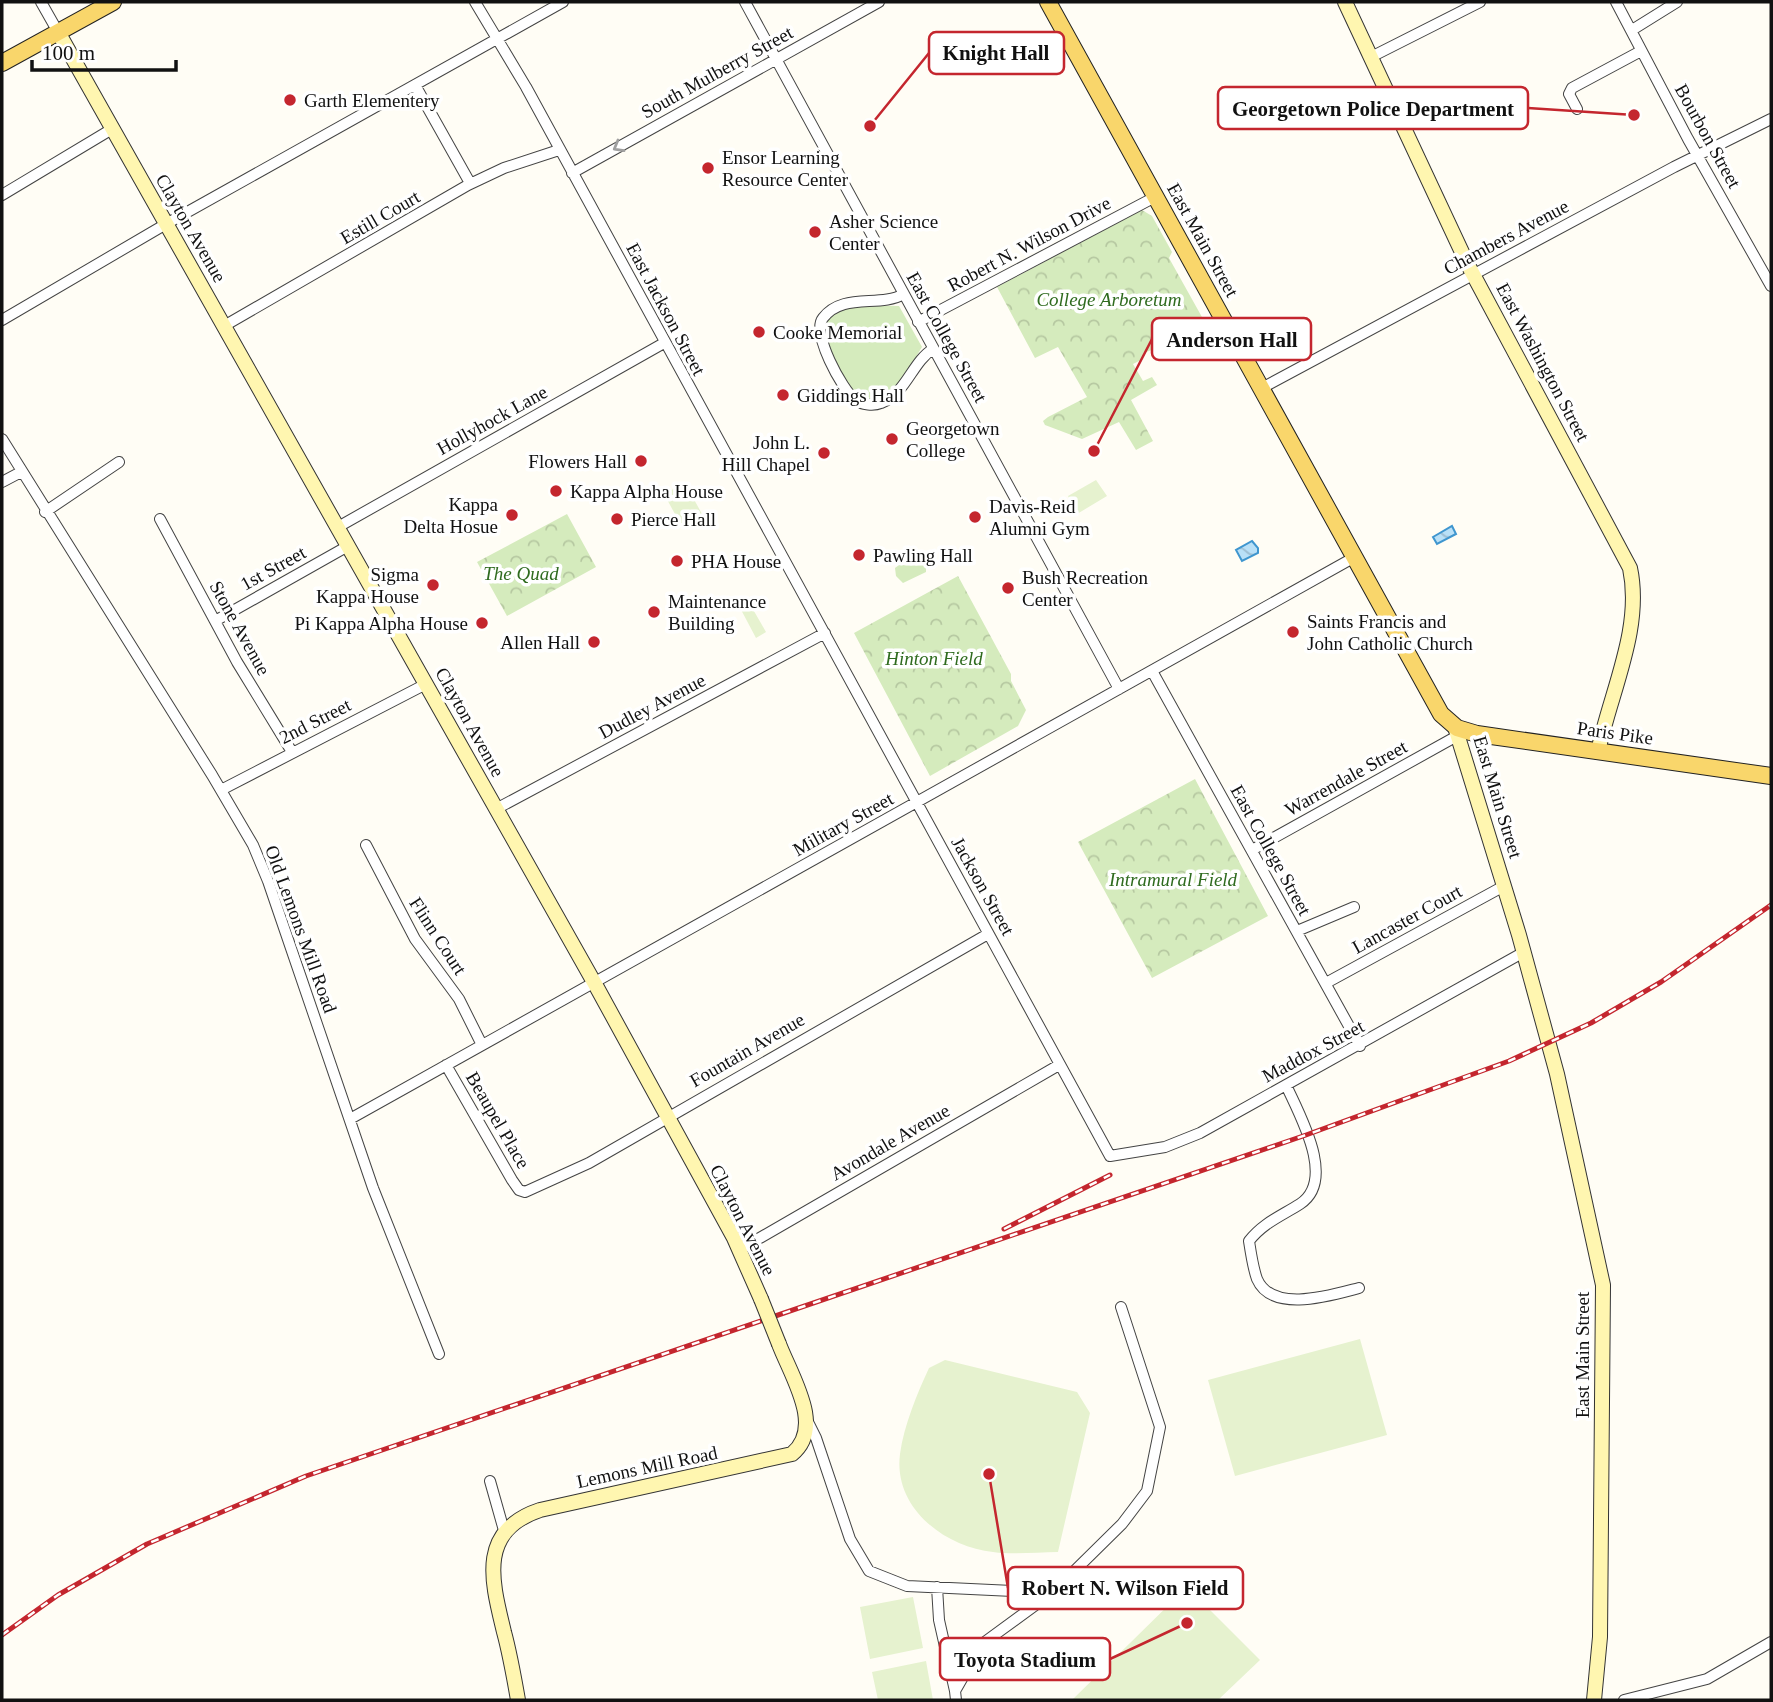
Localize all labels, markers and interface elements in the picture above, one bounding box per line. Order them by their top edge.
street label: South Mulberry Street [638,21,797,122]
scale bar [32,28,175,72]
callout: Knight Hall [929,32,1064,74]
text: 100 m [42,41,95,65]
text: Knight Hall [943,41,1050,65]
street label: Bourbon Street [1671,80,1746,192]
callout: Georgetown Police Department [1218,87,1528,129]
place label: Garth Elementery [304,90,440,111]
marker: Garth Elementery [282,92,298,108]
text: Georgetown Police Department [1232,97,1514,121]
one-way arrow [613,139,626,152]
place label: Ensor Learning Resource Center [722,147,849,190]
marker: Ensor Learning Resource Center [700,160,716,176]
street label: Clayton Avenue [152,170,230,286]
street label: East Main Street [1163,180,1243,301]
street label: Estill Court [337,186,424,248]
street label: Robert N. Wilson Drive [944,192,1114,296]
street label: Chambers Avenue [1440,195,1572,279]
place label: Asher Science Center [829,211,938,254]
marker: Asher Science Center [807,224,823,240]
street label: East Jackson Street [622,239,710,379]
street label: East College Street [903,268,992,406]
street label: East Washington Street [1492,279,1594,445]
park label: College Arboretum [1036,289,1182,310]
callout: Anderson Hall [1152,318,1311,360]
place label: Cooke Memorial [773,322,902,343]
marker: Cooke Memorial [751,324,767,340]
text: Anderson Hall [1166,328,1298,352]
street label: Hollyhock Lane [433,381,551,459]
place label: Giddings Hall [797,385,904,406]
marker: Giddings Hall [775,387,791,403]
place label: Georgetown College [906,418,1000,461]
marker: Georgetown College [884,431,900,447]
place label: John L. Hill Chapel [722,432,810,475]
marker: John L. Hill Chapel [816,445,832,461]
place label: Flowers Hall [528,451,627,472]
marker: Flowers Hall [633,453,649,469]
place label: Kappa Alpha House [570,481,723,502]
marker: Kappa Alpha House [548,483,564,499]
place label: Kappa Delta Hosue [404,494,499,537]
place label: Davis-Reid Alumni Gym [989,496,1090,539]
marker: Kappa Delta Hosue [504,507,520,523]
place label: Pierce Hall [631,509,716,530]
marker: Davis-Reid Alumni Gym [967,509,983,525]
marker: Pierce Hall [609,511,625,527]
street label: 1st Street [237,541,310,594]
place label: Pawling Hall [873,545,973,566]
marker: Pawling Hall [851,547,867,563]
place label: PHA House [691,551,781,572]
marker: PHA House [669,553,685,569]
park label: The Quad [483,563,559,584]
place label: Sigma Kappa House [316,564,420,607]
place label: Bush Recreation Center [1022,567,1149,610]
street label: Stone Avenue [205,577,275,679]
marker: Sigma Kappa House [425,577,441,593]
marker: Bush Recreation Center [1000,580,1016,596]
place label: Maintenance Building [668,591,766,634]
marker: Maintenance Building [646,604,662,620]
place label: Saints Francis and John Catholic Church [1307,611,1473,654]
place label: Pi Kappa Alpha House [294,613,468,634]
marker: Pi Kappa Alpha House [474,615,490,631]
marker: Saints Francis and John Catholic Church [1285,624,1301,640]
place label: Allen Hall [500,632,580,653]
marker: Allen Hall [586,634,602,650]
park label: Hinton Field [884,648,983,669]
street label: Clayton Avenue [431,664,509,780]
street label: Dudley Avenue [595,669,709,743]
street label: 2nd Street [276,694,355,748]
street label: Paris Pike [1576,717,1654,749]
street label: East Main Street [1469,733,1527,861]
street label: Warrendale Street [1281,735,1411,820]
street label: East College Street [1227,781,1316,919]
street label: Military Street [789,787,897,860]
street label: Jackson Street [947,833,1019,939]
street label: Old Lemons Mill Road [261,842,341,1016]
park label: Intramural Field [1108,869,1238,890]
street label: Lancaster Court [1349,880,1466,958]
street label: Flinn Court [405,893,471,979]
street label: Fountain Avenue [686,1009,808,1091]
street label: Maddox Street [1258,1015,1368,1087]
street label: Beaupel Place [462,1068,534,1172]
street label: Avondale Avenue [827,1099,953,1185]
street label: Clayton Avenue [706,1161,780,1279]
street label: East Main Street [1572,1291,1593,1418]
street label: Lemons Mill Road [575,1442,720,1492]
callout: Robert N. Wilson Field [1008,1567,1243,1609]
text: Robert N. Wilson Field [1022,1576,1229,1600]
callout: Toyota Stadium [940,1638,1110,1680]
text: Toyota Stadium [954,1648,1097,1672]

